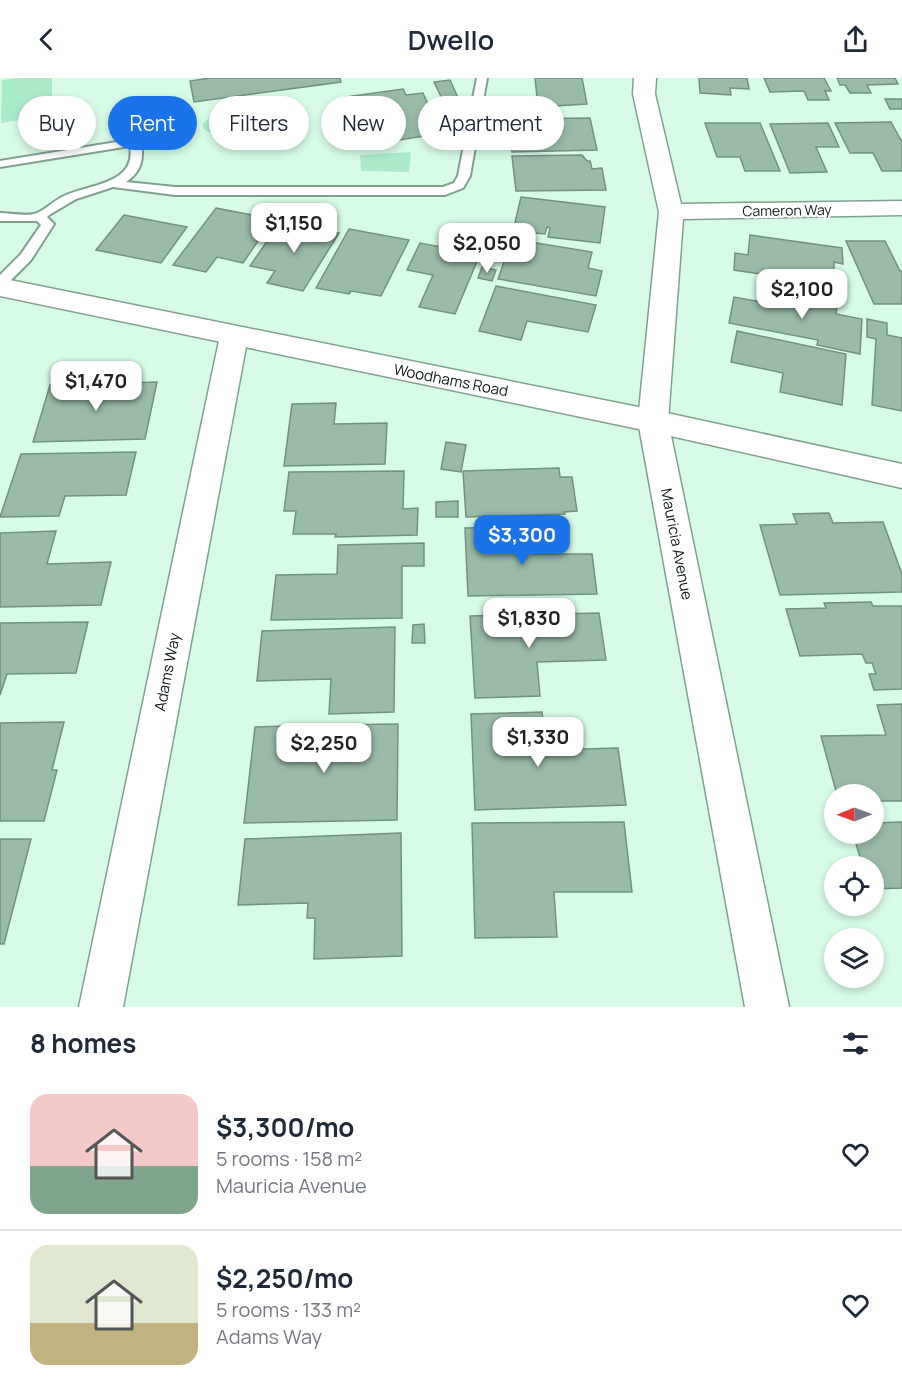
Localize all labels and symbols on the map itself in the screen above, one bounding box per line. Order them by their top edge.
street label: Cameron Way [742,200,832,220]
pin: $1,150 [245,203,343,254]
pin: $2,050 [438,223,536,274]
pin: $2,100 [753,269,851,320]
street label: Woodhams Road [392,359,510,401]
pin: $1,470 [47,361,145,412]
street label: Mauricia Avenue [656,487,698,602]
pin: $3,300 [473,515,571,566]
pin: $1,830 [480,598,578,649]
street label: Adams Way [149,631,185,713]
pin: $1,330 [489,717,587,768]
pin: $2,250 [275,723,373,774]
north arrow [824,784,884,844]

